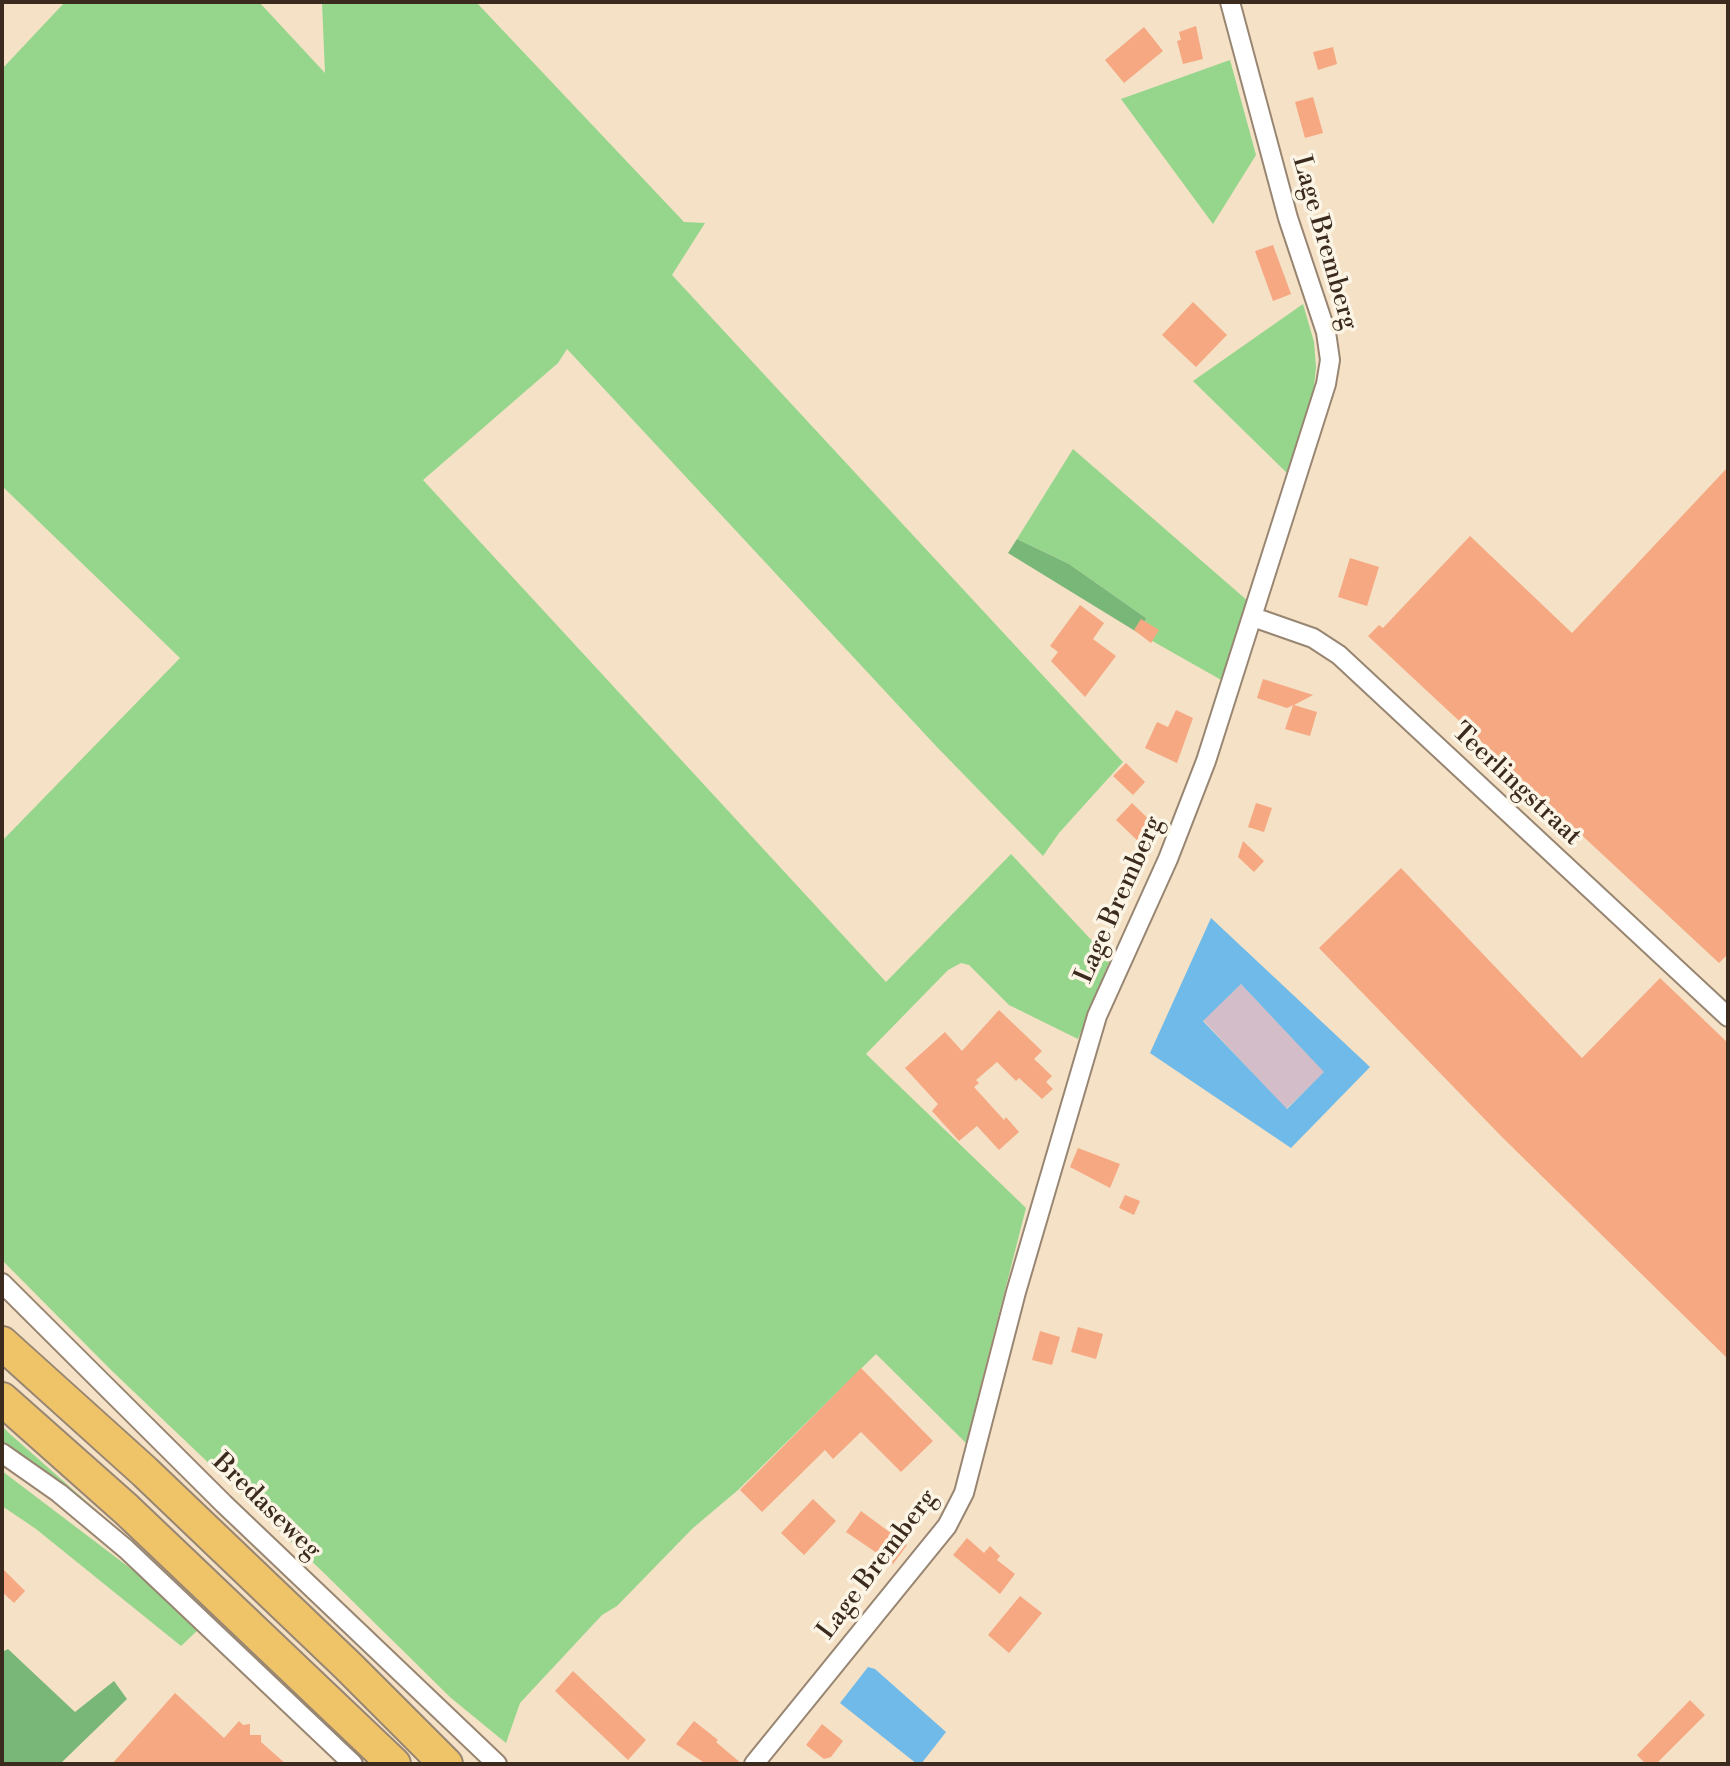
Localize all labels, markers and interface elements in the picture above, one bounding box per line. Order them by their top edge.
street label: Lage Bremberg [1284,152,1364,334]
street label: Teerlingstraat [1445,717,1587,853]
street label: Lage Bremberg [1069,812,1171,988]
street label: Bredaseweg [205,1447,327,1567]
street label: Lage Bremberg [811,1484,945,1646]

